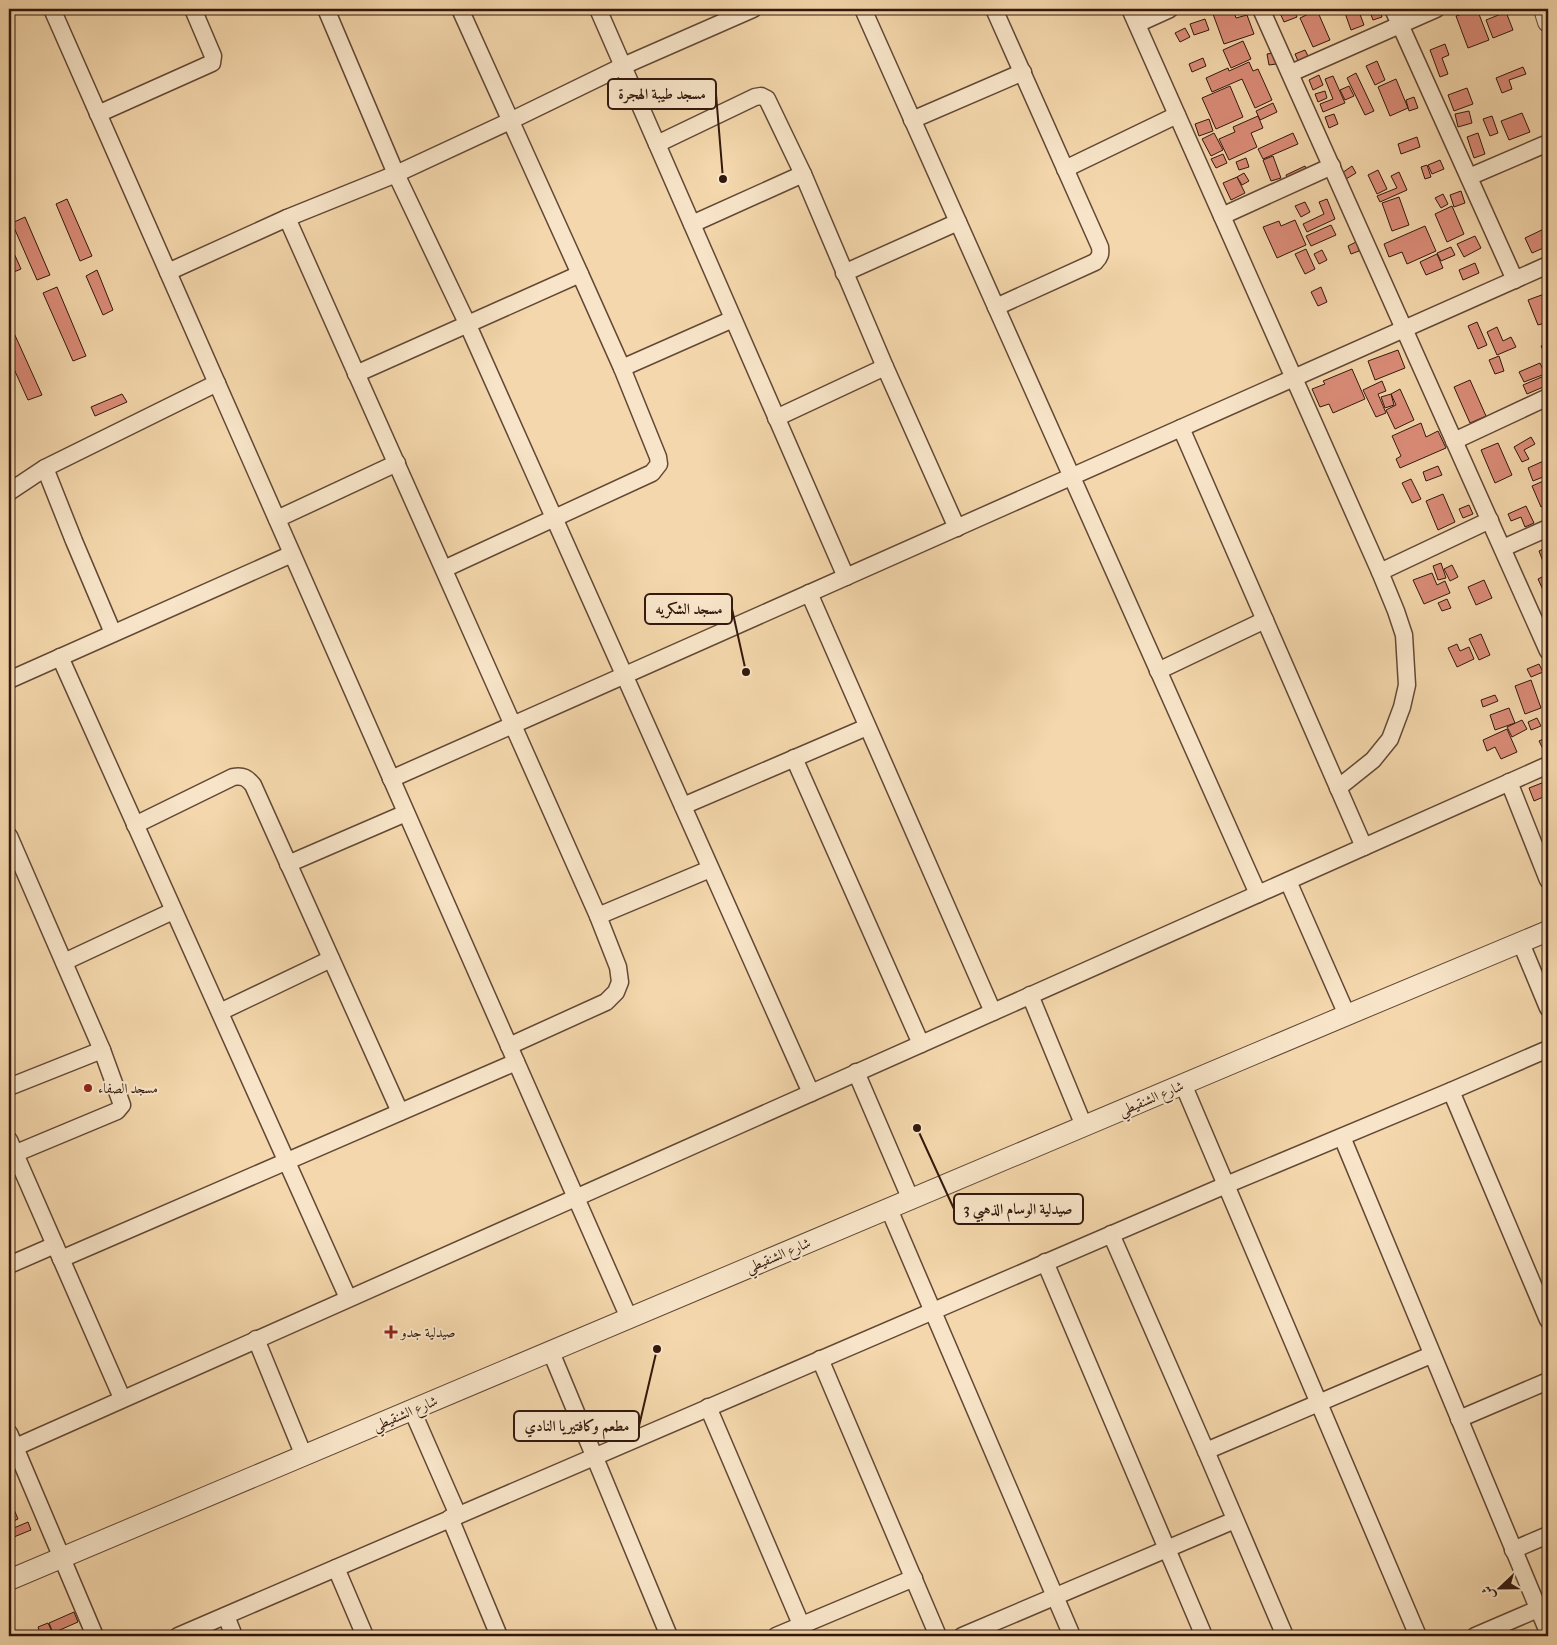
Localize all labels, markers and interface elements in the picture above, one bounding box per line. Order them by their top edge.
callout: مسجد طيبة الهجرة [608,79,716,109]
text: مسجد طيبة الهجرة [618,85,706,104]
callout: مسجد الشكريه [645,594,732,624]
text: مسجد الشكريه [655,600,723,619]
street label: شارع الشنقيطي [1116,1077,1188,1123]
place label: مسجد الصفاء [98,1080,158,1097]
marker: مسجد الصفاء [82,1082,94,1094]
callout: صيدلية الوسام الذهبي 3 [954,1194,1083,1224]
text: صيدلية الوسام الذهبي 3 [963,1200,1073,1223]
street label: شارع الشنقيطي [743,1234,815,1280]
place label: صيدلية جدو [399,1324,456,1341]
marker: صيدلية جدو [385,1326,397,1338]
street label: شارع الشنقيطي [370,1392,442,1438]
callout: مطعم وكافتيريا النادي [514,1411,639,1441]
text: مطعم وكافتيريا النادي [525,1417,630,1440]
north arrow [1474,1562,1524,1612]
text: ش [1478,1583,1499,1602]

